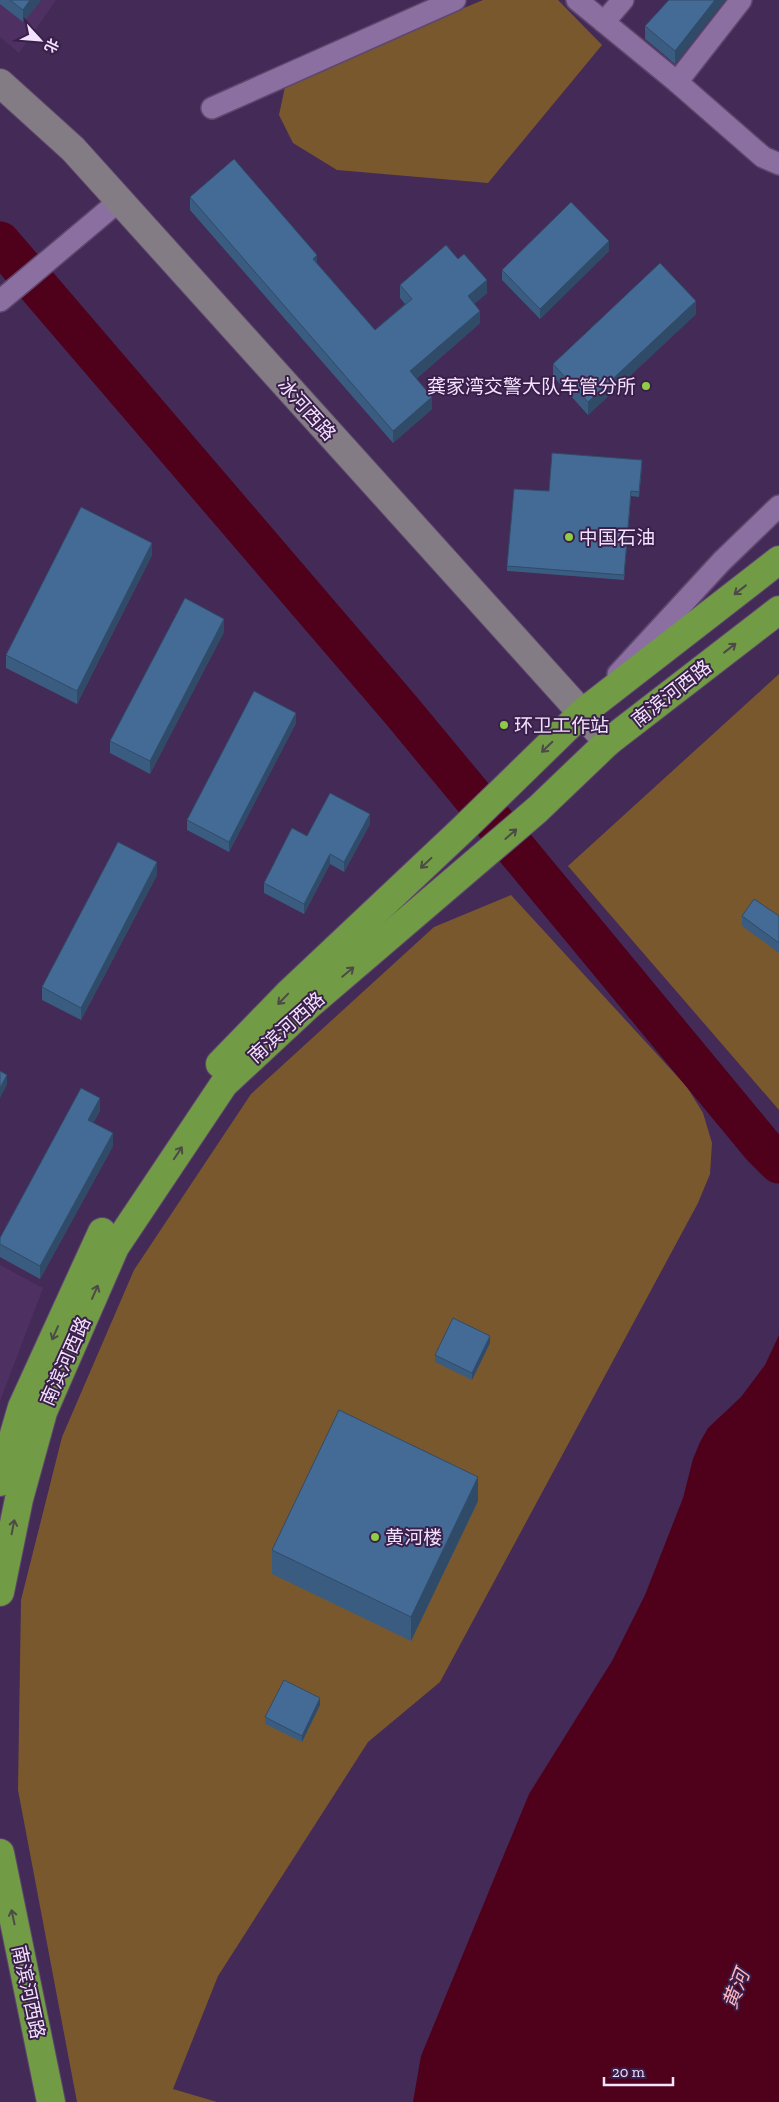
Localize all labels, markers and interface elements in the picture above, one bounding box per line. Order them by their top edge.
north arrow [15,15,65,65]
text: 北 [41,35,62,55]
street label: 冰河西路 [273,373,341,445]
place label: 龚家湾交警大队车管分所 [427,375,636,398]
marker: 龚家湾交警大队车管分所 [640,380,652,392]
place label: 中国石油 [579,526,655,549]
marker: 中国石油 [563,531,575,543]
one-way arrow [734,584,747,595]
one-way arrow [723,642,736,653]
street label: 南滨河西路 [627,655,716,732]
place label: 环卫工作站 [514,714,609,737]
marker: 环卫工作站 [498,719,510,731]
one-way arrow [541,741,553,753]
one-way arrow [504,828,517,839]
one-way arrow [420,857,433,869]
one-way arrow [341,966,354,978]
street label: 南滨河西路 [243,987,329,1068]
one-way arrow [277,993,289,1005]
one-way arrow [173,1146,183,1160]
one-way arrow [91,1285,101,1300]
street label: 南滨河西路 [36,1313,95,1409]
one-way arrow [50,1325,60,1340]
one-way arrow [9,1520,18,1536]
place label: 黄河楼 [385,1526,442,1549]
marker: 黄河楼 [369,1531,381,1543]
one-way arrow [8,1910,17,1926]
street label: 南滨河西路 [7,1943,50,2041]
water label: 黄河 [718,1962,756,2012]
scale bar [604,2054,673,2086]
text: 20 m [612,2063,645,2081]

